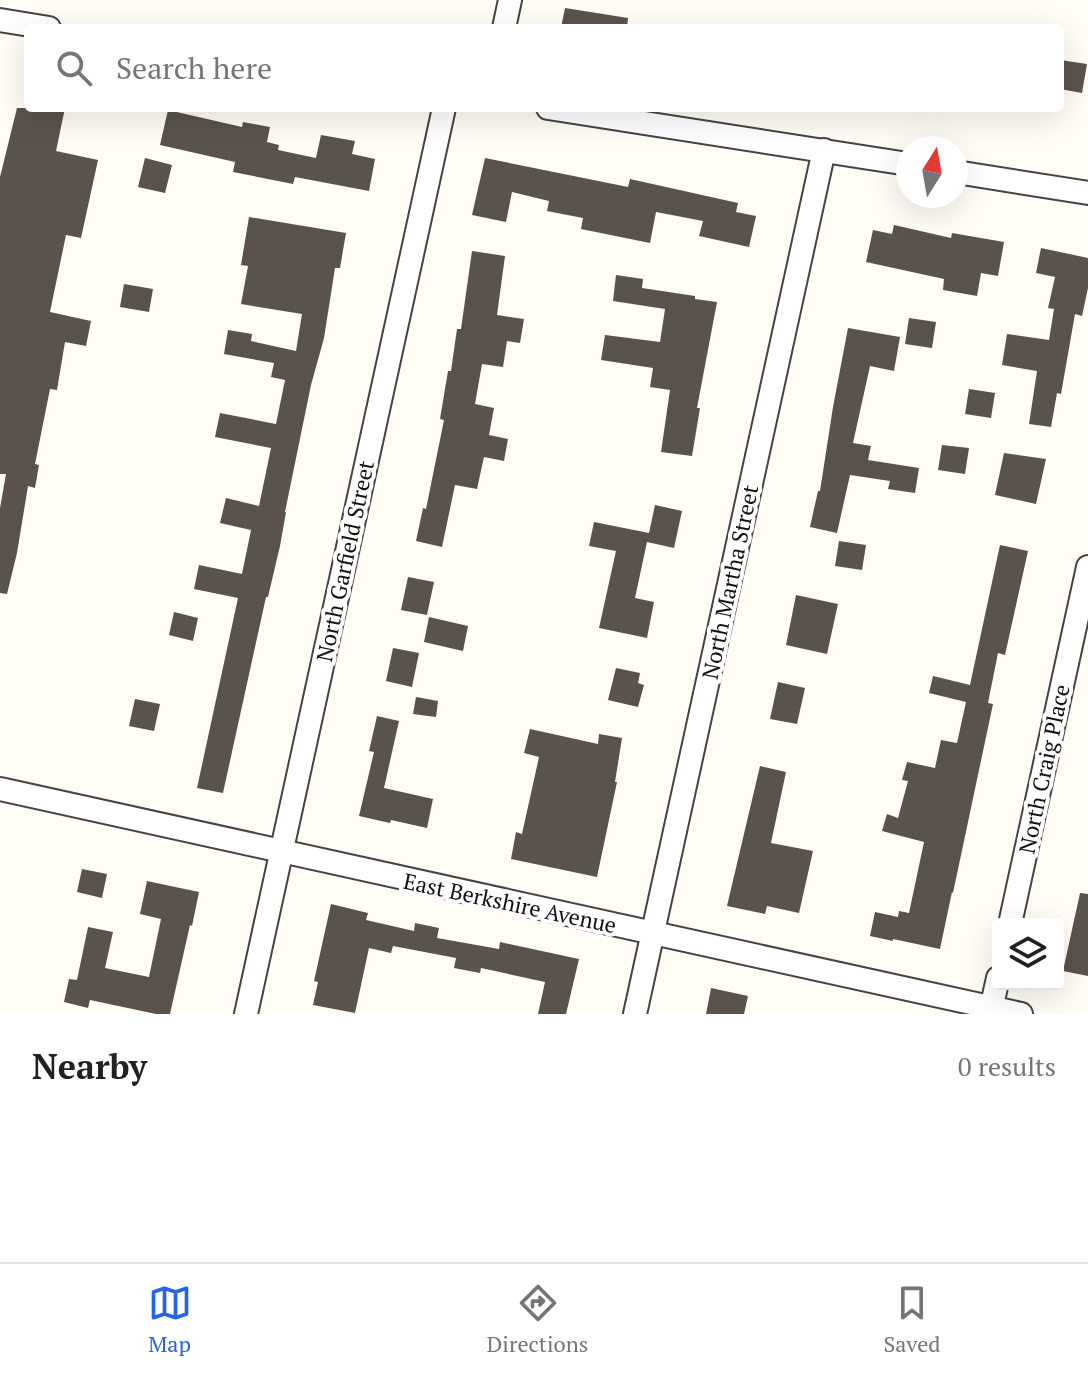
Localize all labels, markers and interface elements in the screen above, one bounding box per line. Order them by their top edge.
search box [24,24,1064,112]
icon: search [52,46,96,90]
text: Search here [116,48,272,88]
north arrow [896,136,968,208]
street label: North Garfield Street [309,458,380,664]
street label: North Martha Street [695,482,764,682]
street label: North Craig Place [1011,682,1076,856]
street label: East Berkshire Avenue [401,866,619,939]
map controls [992,918,1064,990]
button: layers [992,918,1064,990]
text: Nearby [32,1044,147,1089]
text: 0 results [958,1049,1056,1083]
tab: Map [148,1281,192,1358]
tab: Directions [487,1281,588,1358]
tab: Saved [883,1281,940,1358]

